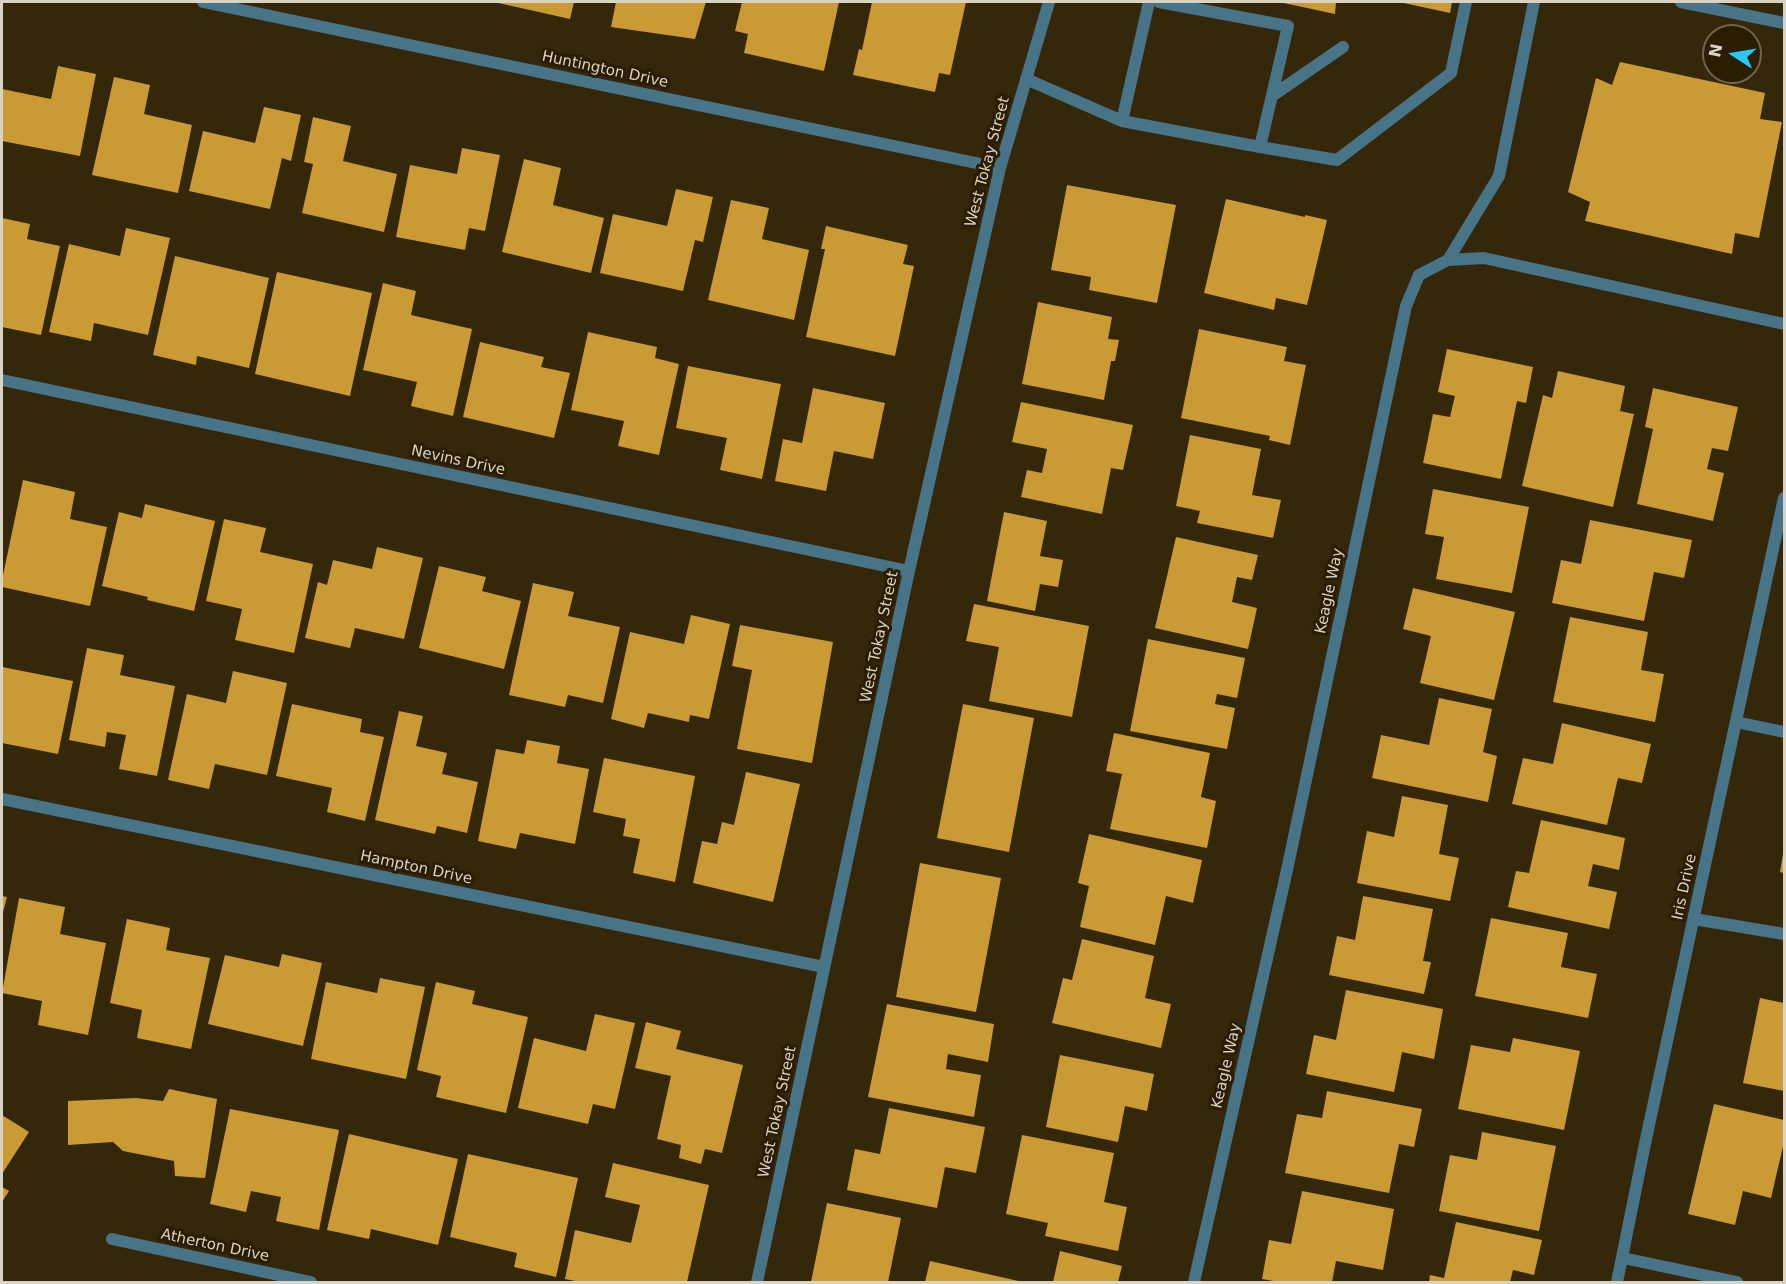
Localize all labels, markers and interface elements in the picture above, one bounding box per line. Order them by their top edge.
north arrow [1702,24,1762,84]
text: N [1705,42,1727,59]
street label: Huntington Drive [540,48,670,92]
street label: West Tokay Street [962,95,1014,229]
street label: Nevins Drive [409,442,507,480]
street label: Keagle Way [1312,547,1348,635]
street label: West Tokay Street [857,569,903,705]
street label: Hampton Drive [358,847,474,889]
street label: Iris Drive [1669,852,1701,922]
street label: Keagle Way [1208,1022,1246,1110]
street label: West Tokay Street [755,1044,801,1180]
street label: Atherton Drive [159,1226,271,1266]

